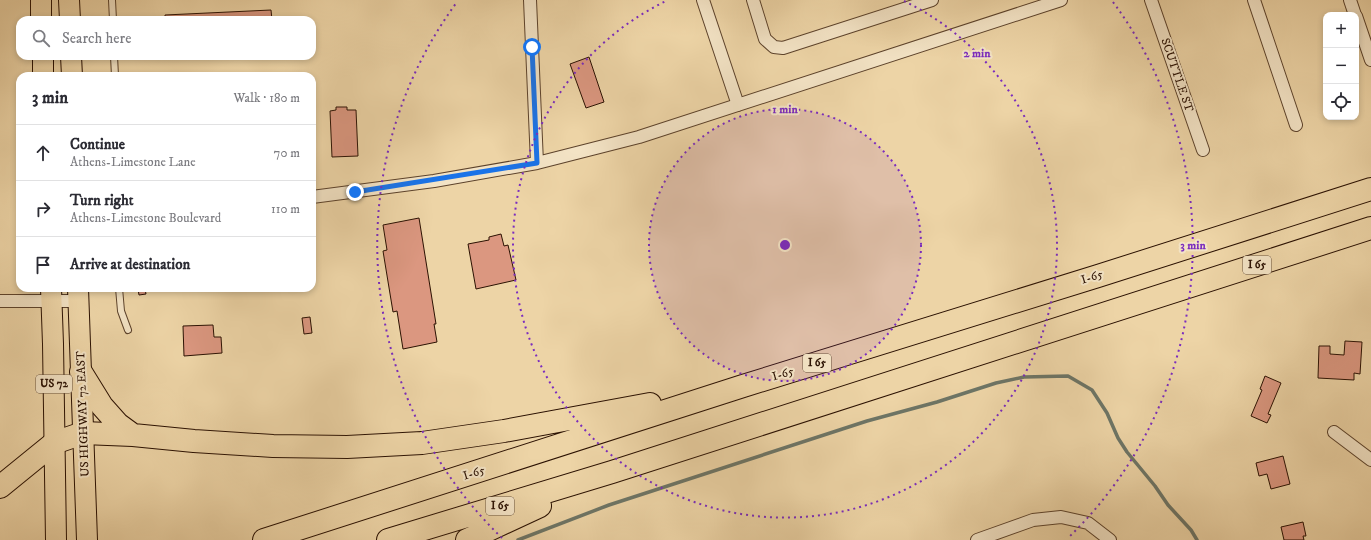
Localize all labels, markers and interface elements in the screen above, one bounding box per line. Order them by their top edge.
map controls [1323,12,1359,120]
button: + [1323,12,1359,48]
search box [16,16,316,60]
icon: search [30,27,52,49]
text: Search here [62,29,131,48]
street label: SCUTTLE ST [1157,36,1197,114]
route start [523,38,541,56]
text: 2 min [964,46,991,61]
button: − [1323,48,1359,84]
button: locate [1323,84,1359,120]
text: 3 min [32,87,68,109]
text: Walk · 180 m [233,90,300,106]
text: 1 min [772,102,798,117]
text: Continue [70,135,125,154]
icon: ahead [32,142,54,164]
text: 70 m [274,145,300,161]
text: Athens-Limestone Lane [70,154,196,170]
route end [346,183,364,201]
text: Turn right [70,191,133,210]
icon: right [32,198,54,220]
text: 110 m [271,201,300,217]
text: Athens-Limestone Boulevard [70,210,221,226]
centre of rings [778,238,792,252]
text: 3 min [1180,238,1206,253]
icon: arrive [32,254,54,276]
text: Arrive at destination [70,255,190,274]
road number: I 65 [1243,256,1271,274]
street label: I-65 [1079,266,1105,288]
street label: US HIGHWAY 72 EAST [73,351,93,477]
road number: I 65 [803,354,831,372]
street label: I-65 [770,364,796,384]
road number: US 72 [36,375,72,393]
street label: I-65 [461,462,487,484]
road number: I 65 [486,497,514,515]

